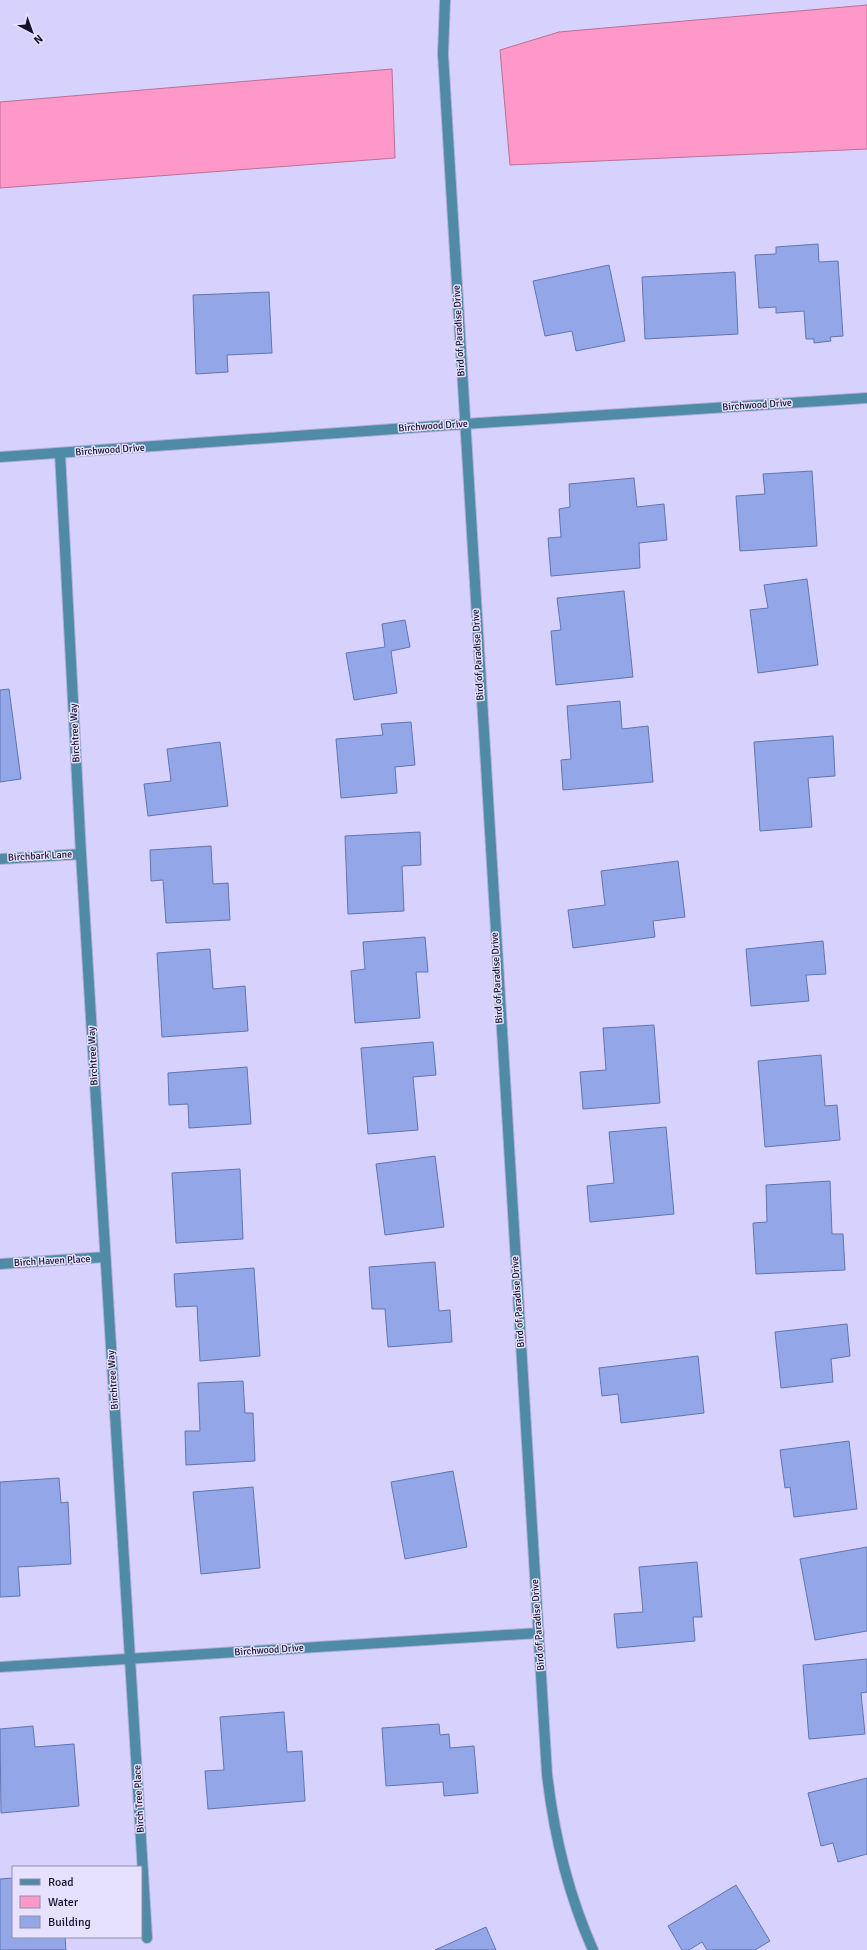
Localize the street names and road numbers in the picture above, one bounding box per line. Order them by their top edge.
street label: Bird of Paradise Drive [451,285,467,377]
street label: Birchwood Drive [722,397,792,413]
street label: Birchwood Drive [398,418,468,434]
street label: Birchwood Drive [75,442,145,458]
street label: Bird of Paradise Drive [470,609,486,701]
street label: Birchtree Way [67,703,83,763]
street label: Birchbark Lane [8,848,72,864]
street label: Bird of Paradise Drive [489,932,505,1024]
street label: Birchtree Way [85,1026,101,1086]
street label: Birch Haven Place [13,1253,91,1269]
street label: Bird of Paradise Drive [509,1256,527,1348]
street label: Birchtree Way [105,1350,121,1410]
street label: Bird of Paradise Drive [529,1579,547,1671]
street label: Birchwood Drive [234,1642,304,1658]
street label: Birch Tree Place [131,1765,147,1833]

